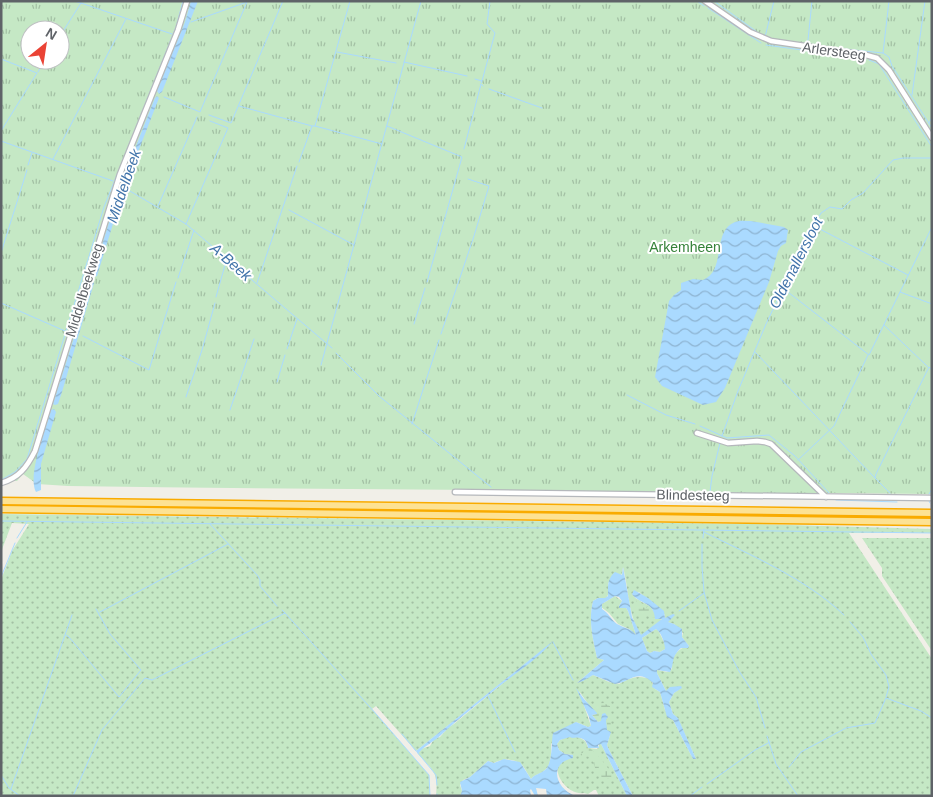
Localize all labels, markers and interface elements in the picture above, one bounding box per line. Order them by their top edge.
north arrow [20,20,70,70]
text: N [43,24,60,43]
street label: Arlersteeg [801,39,867,63]
water label: Middelbeek [103,145,145,225]
water label: Oldenallersloot [765,214,826,311]
water label: A-Beek [206,238,257,285]
park label: Arkemheen [649,239,721,255]
street label: Middelbeekweg [62,241,106,339]
street label: Blindesteeg [656,486,730,504]

